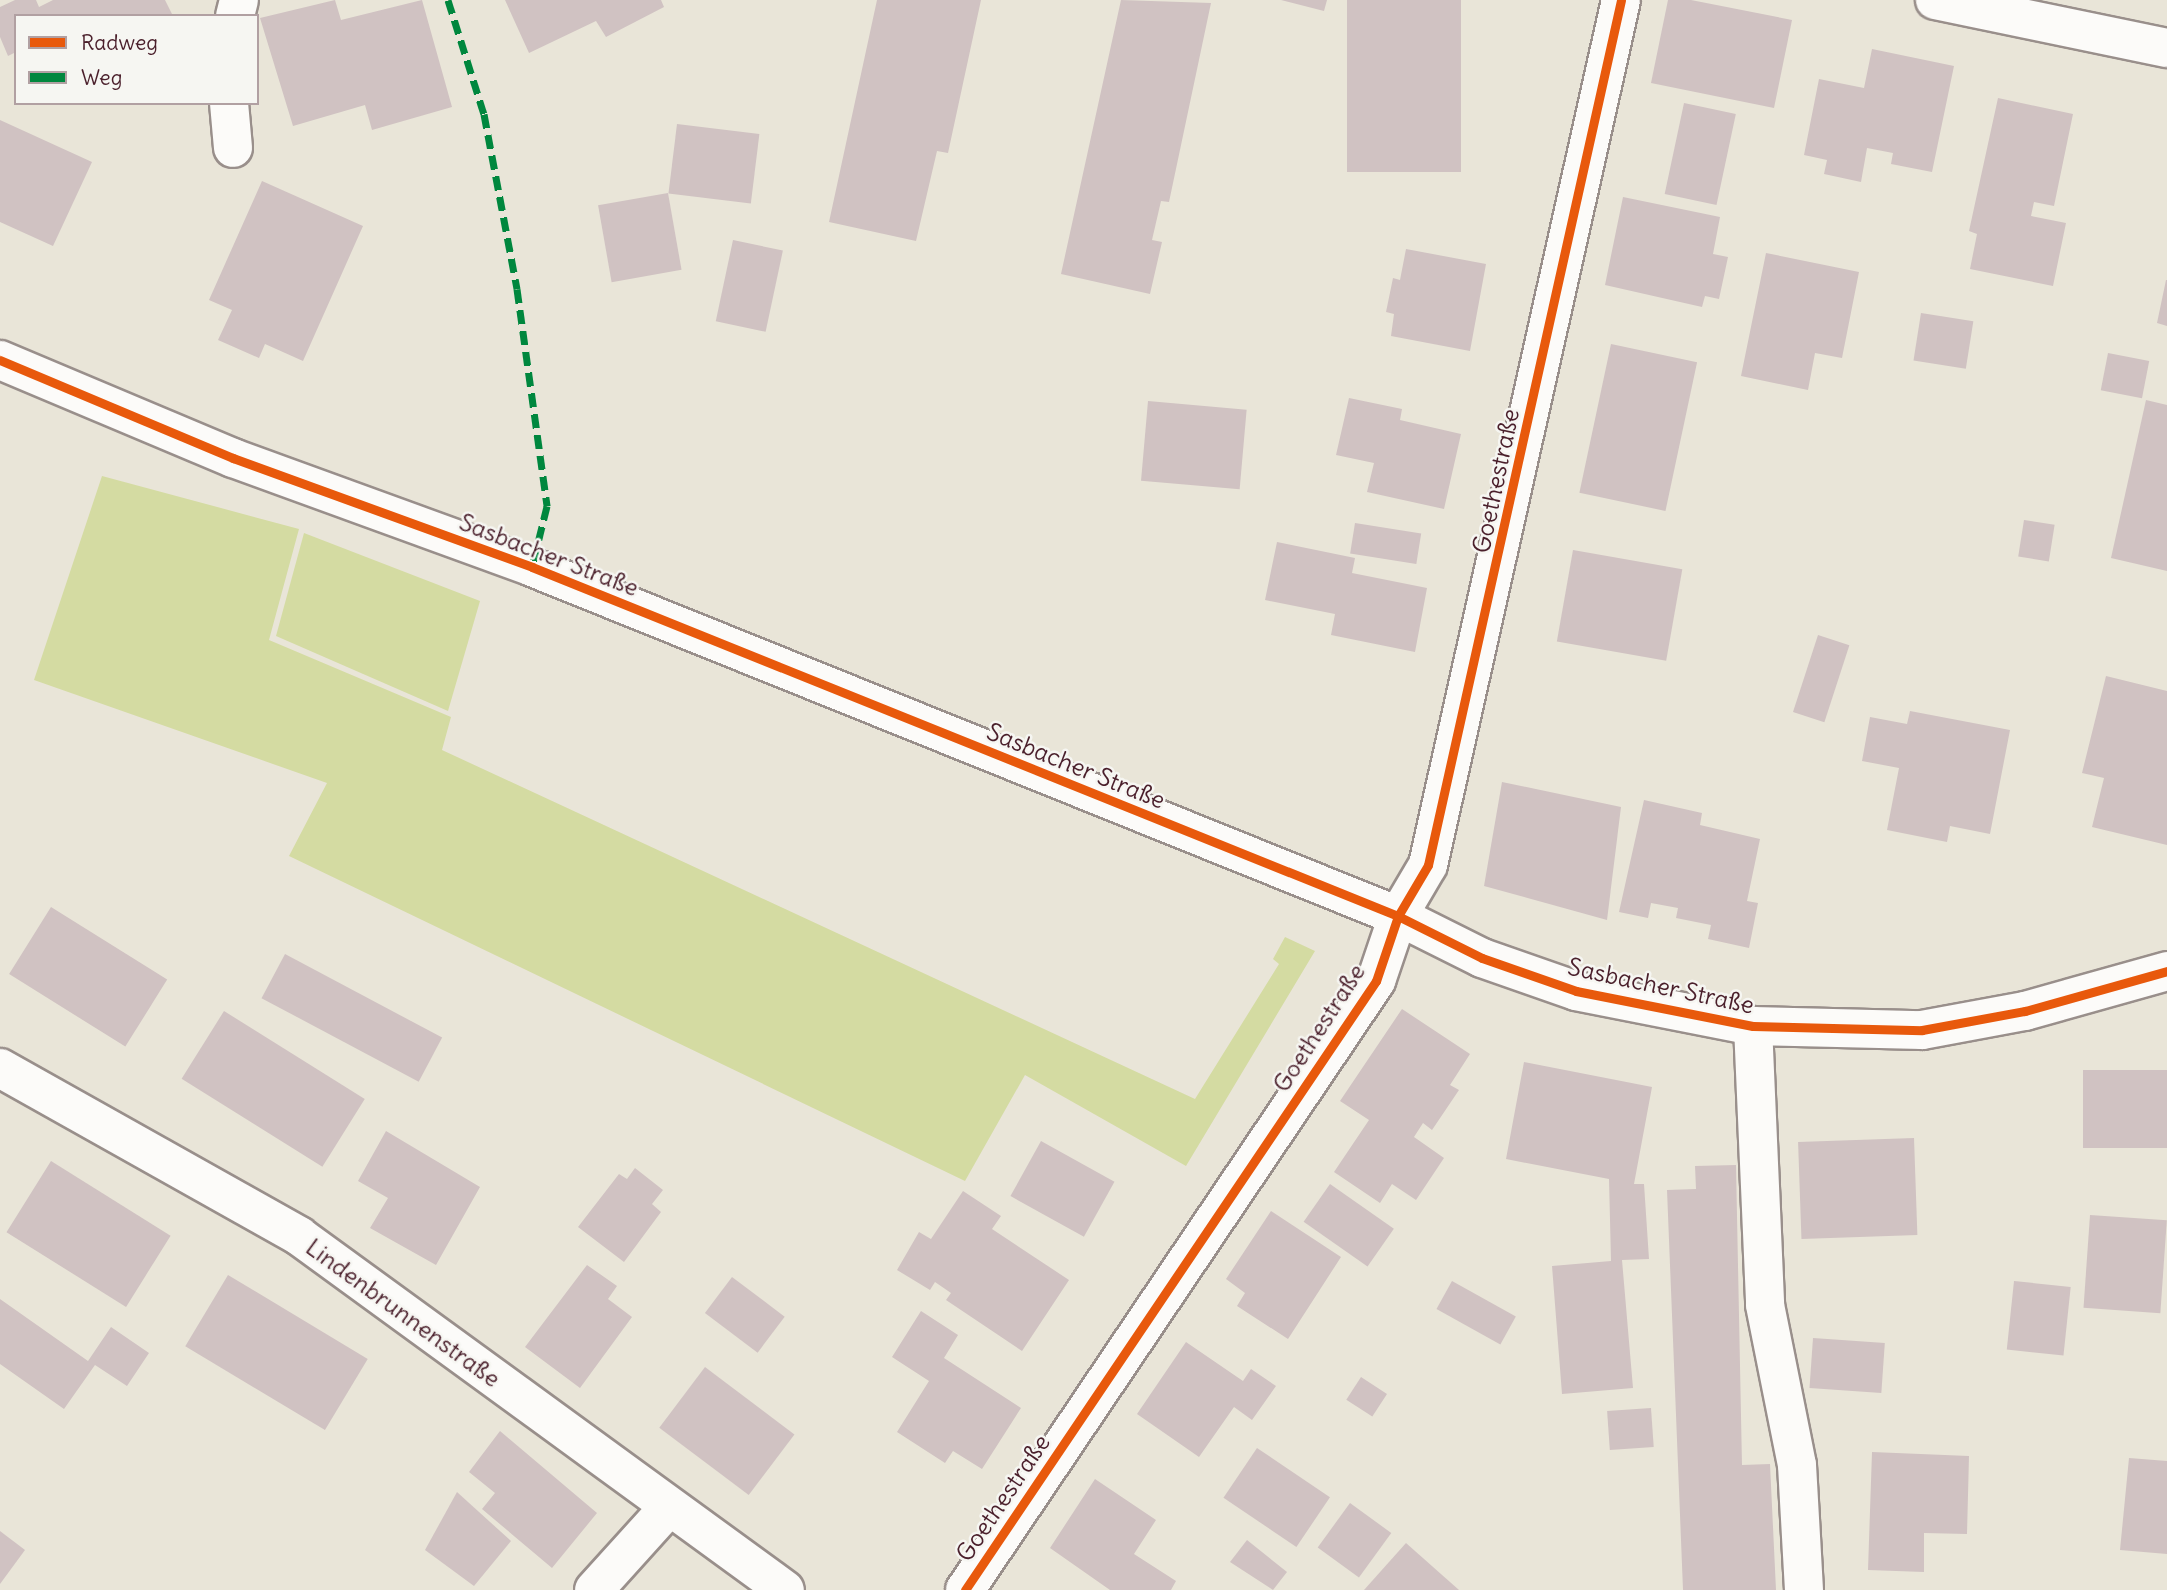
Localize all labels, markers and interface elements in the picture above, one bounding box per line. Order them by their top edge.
legend [14,14,259,105]
text: Radweg [81,29,158,56]
text: Weg [81,64,122,91]
street label: Goethestraße [1467,406,1525,556]
street label: Sasbacher Straße [455,508,643,602]
street label: Sasbacher Straße [983,717,1169,815]
street label: Sasbacher Straße [1565,952,1757,1020]
street label: Goethestraße [1267,959,1371,1097]
street label: Lindenbrunnenstraße [300,1233,506,1393]
street label: Goethestraße [950,1429,1056,1567]

